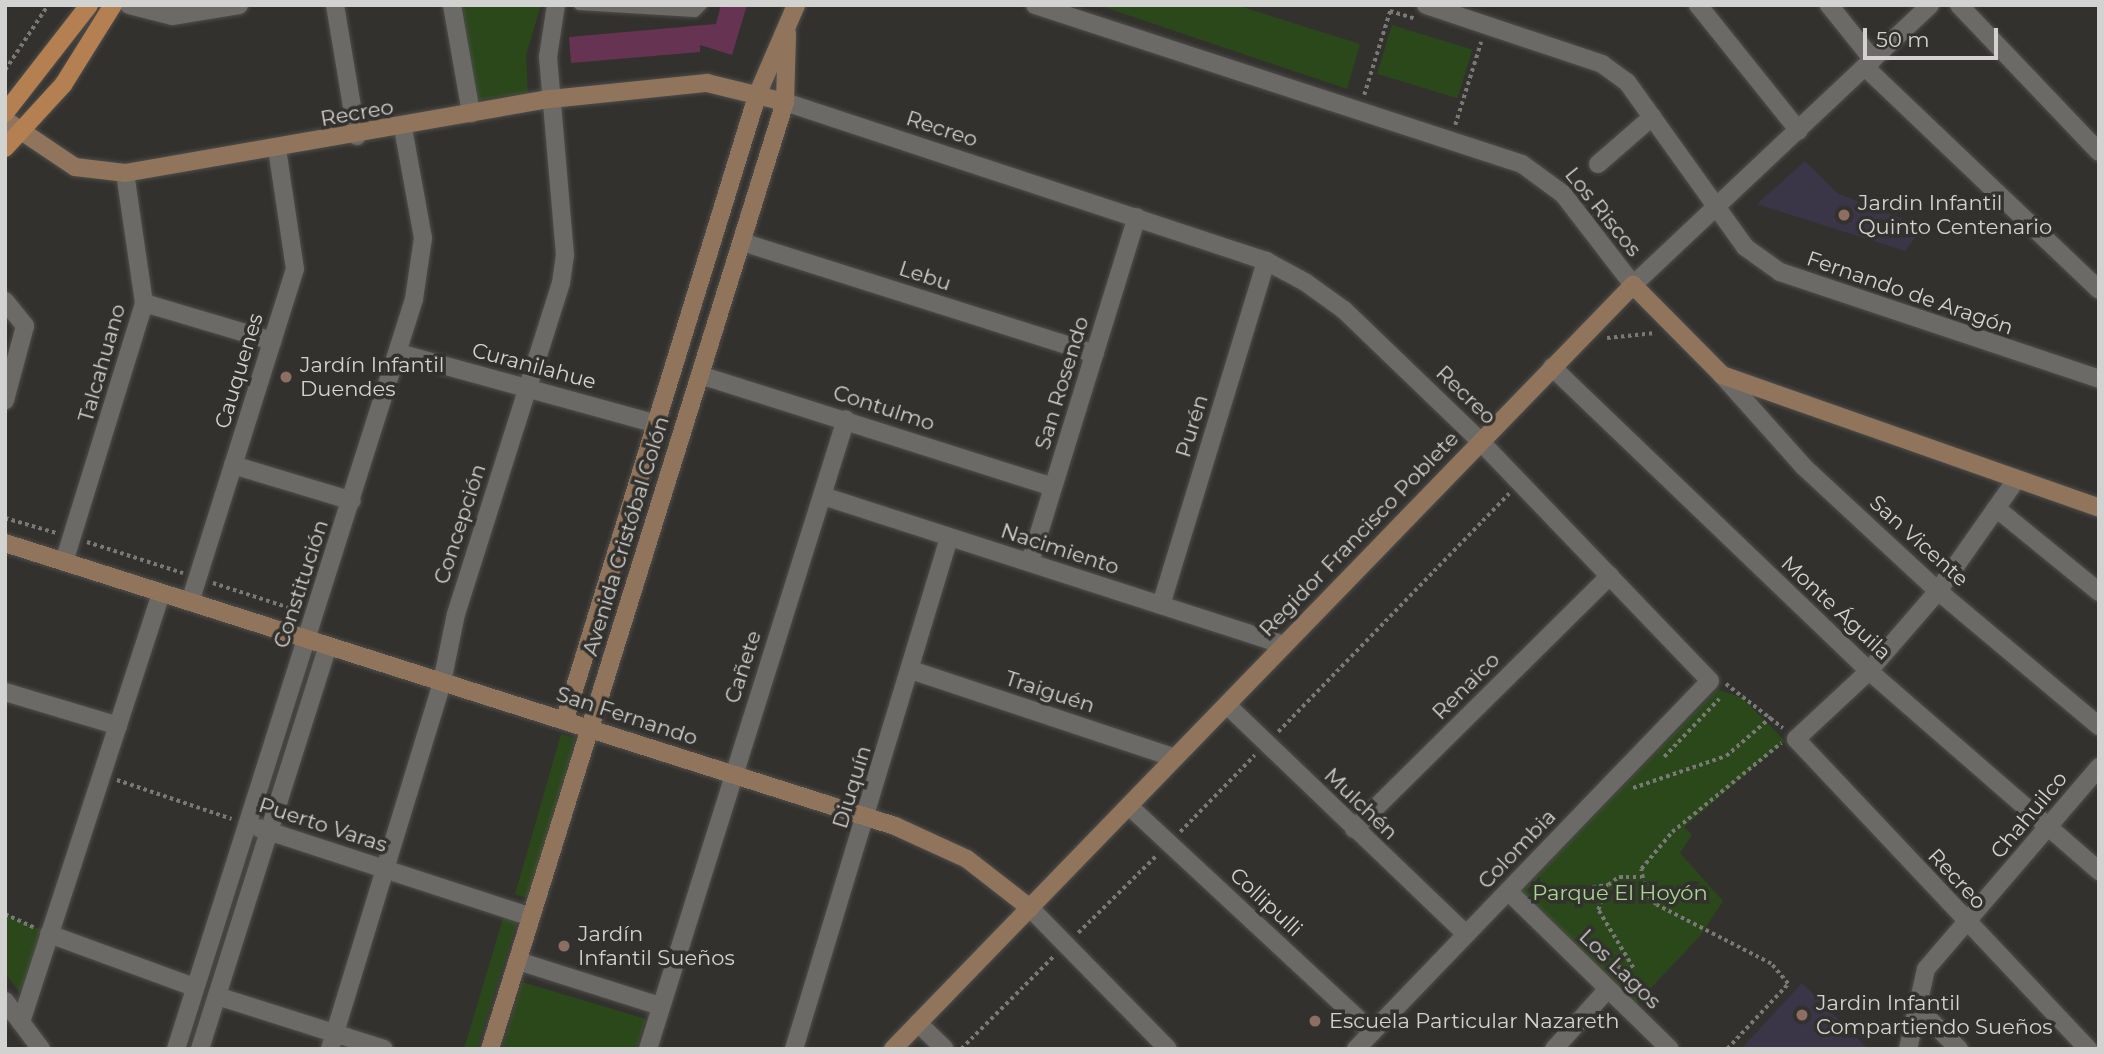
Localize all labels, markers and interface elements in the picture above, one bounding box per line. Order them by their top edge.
scale bar [1866,14,2001,58]
text: 50 m [1876,27,1930,52]
street label: Recreo [319,94,395,132]
street label: Recreo [903,106,981,152]
street label: Los Riscos [1559,162,1647,262]
place label: Jardin Infantil Quinto Centenario [1858,190,2052,240]
marker: Jardin Infantil Quinto Centenario [1836,207,1852,223]
street label: Fernando de Aragón [1803,246,2017,340]
street label: Lebu [896,256,954,296]
street label: Talcahuano [73,301,131,425]
street label: Cauquenes [209,310,269,432]
street label: San Rosendo [1030,313,1094,453]
street label: Curanilahue [469,337,599,395]
place label: Jardín Infantil Duendes [300,352,445,402]
street label: Recreo [1431,360,1501,430]
marker: Jardín Infantil Duendes [278,369,294,385]
street label: Contulmo [830,380,938,436]
street label: Purén [1171,392,1213,460]
street label: Avenida Cristóbal Colón [578,413,674,659]
street label: Regidor Francisco Poblete [1254,426,1464,642]
street label: Concepción [429,461,491,587]
street label: San Vicente [1864,490,1974,592]
street label: Constitución [268,517,334,651]
street label: Nacimiento [998,518,1122,580]
street label: Monte Águila [1776,551,1896,665]
street label: Cañete [719,628,767,706]
street label: Renaico [1427,647,1505,725]
street label: Traiguén [1002,666,1098,718]
street label: San Fernando [553,681,701,751]
street label: Diuquín [827,743,877,831]
street label: Mulchén [1319,763,1403,845]
street label: Chahuilco [1985,766,2073,864]
street label: Puerto Varas [256,792,390,858]
street label: Colombia [1473,804,1561,894]
street label: Recreo [1923,843,1991,915]
street label: Collipulli [1225,862,1307,942]
park label: Parque El Hoyón [1532,880,1708,906]
place label: Jardín Infantil Sueños [578,921,735,971]
street label: Los Lagos [1574,924,1666,1014]
marker: Jardín Infantil Sueños [556,938,572,954]
place label: Jardin Infantil Compartiendo Sueños [1816,990,2052,1040]
marker: Jardin Infantil Compartiendo Sueños [1794,1007,1810,1023]
place label: Escuela Particular Nazareth [1329,1008,1619,1034]
marker: Escuela Particular Nazareth [1307,1013,1323,1029]

